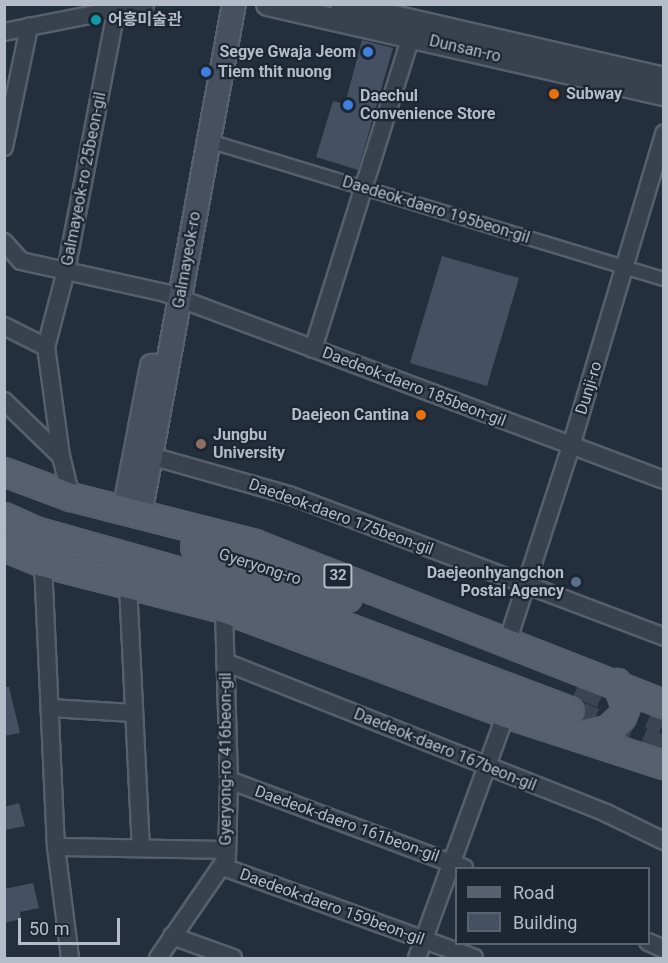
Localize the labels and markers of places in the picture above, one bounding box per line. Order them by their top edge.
place label: 어흥미술관 [108,10,182,30]
marker: 어흥미술관 [89,13,103,27]
place label: Segye Gwaja Jeom [219,42,356,62]
marker: Segye Gwaja Jeom [361,45,375,59]
place label: Tiem thit nuong [218,62,332,82]
marker: Tiem thit nuong [199,65,213,79]
place label: Subway [566,84,622,104]
place label: Daechul Convenience Store [360,86,495,124]
marker: Subway [547,87,561,101]
marker: Daechul Convenience Store [341,98,355,112]
place label: Daejeon Cantina [291,405,409,425]
marker: Daejeon Cantina [414,408,428,422]
place label: Jungbu University [213,425,285,463]
marker: Jungbu University [194,437,208,451]
place label: Daejeonhyangchon Postal Agency [427,563,564,601]
marker: Daejeonhyangchon Postal Agency [569,575,583,589]

